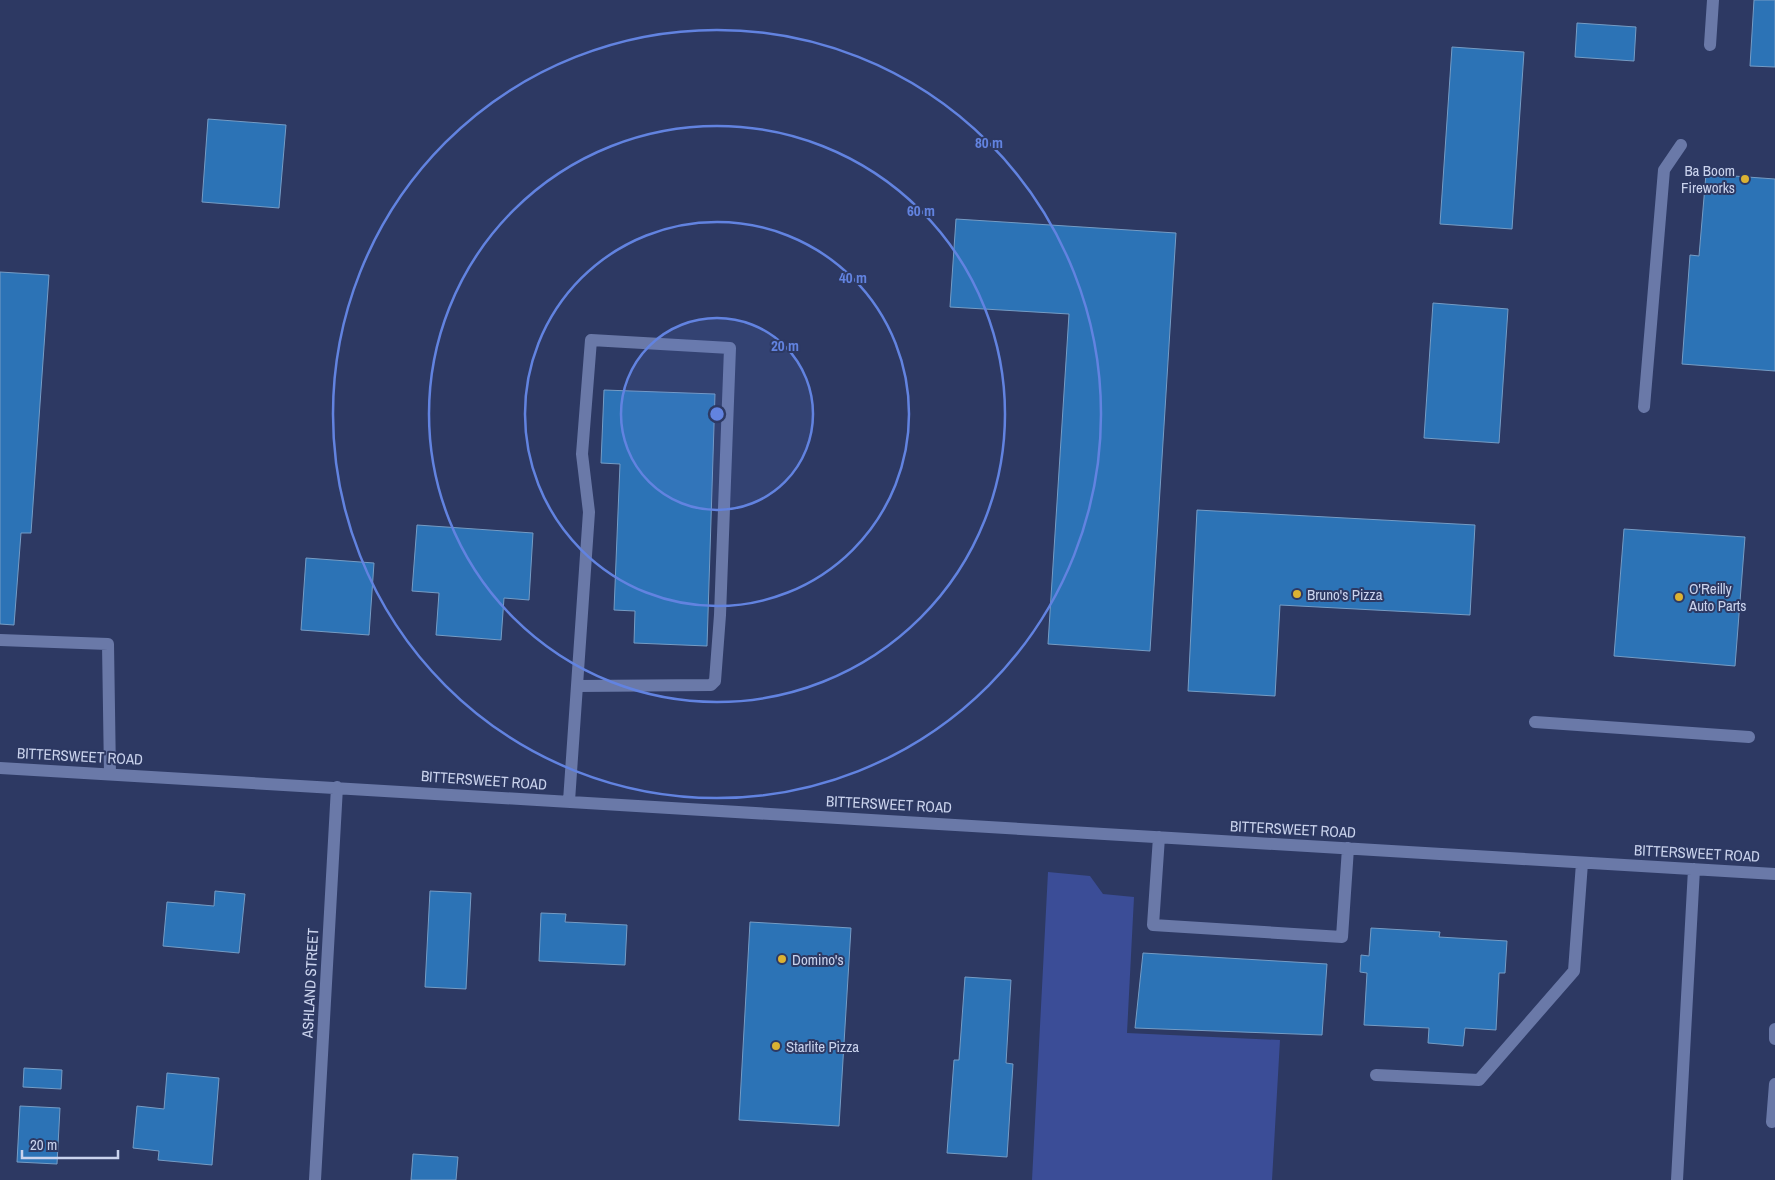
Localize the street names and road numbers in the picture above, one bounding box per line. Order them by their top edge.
street label: BITTERSWEET ROAD [16,742,144,770]
street label: BITTERSWEET ROAD [420,765,548,795]
street label: BITTERSWEET ROAD [825,790,953,818]
street label: BITTERSWEET ROAD [1229,815,1357,843]
street label: BITTERSWEET ROAD [1633,839,1761,867]
street label: ASHLAND STREET [297,927,323,1039]

